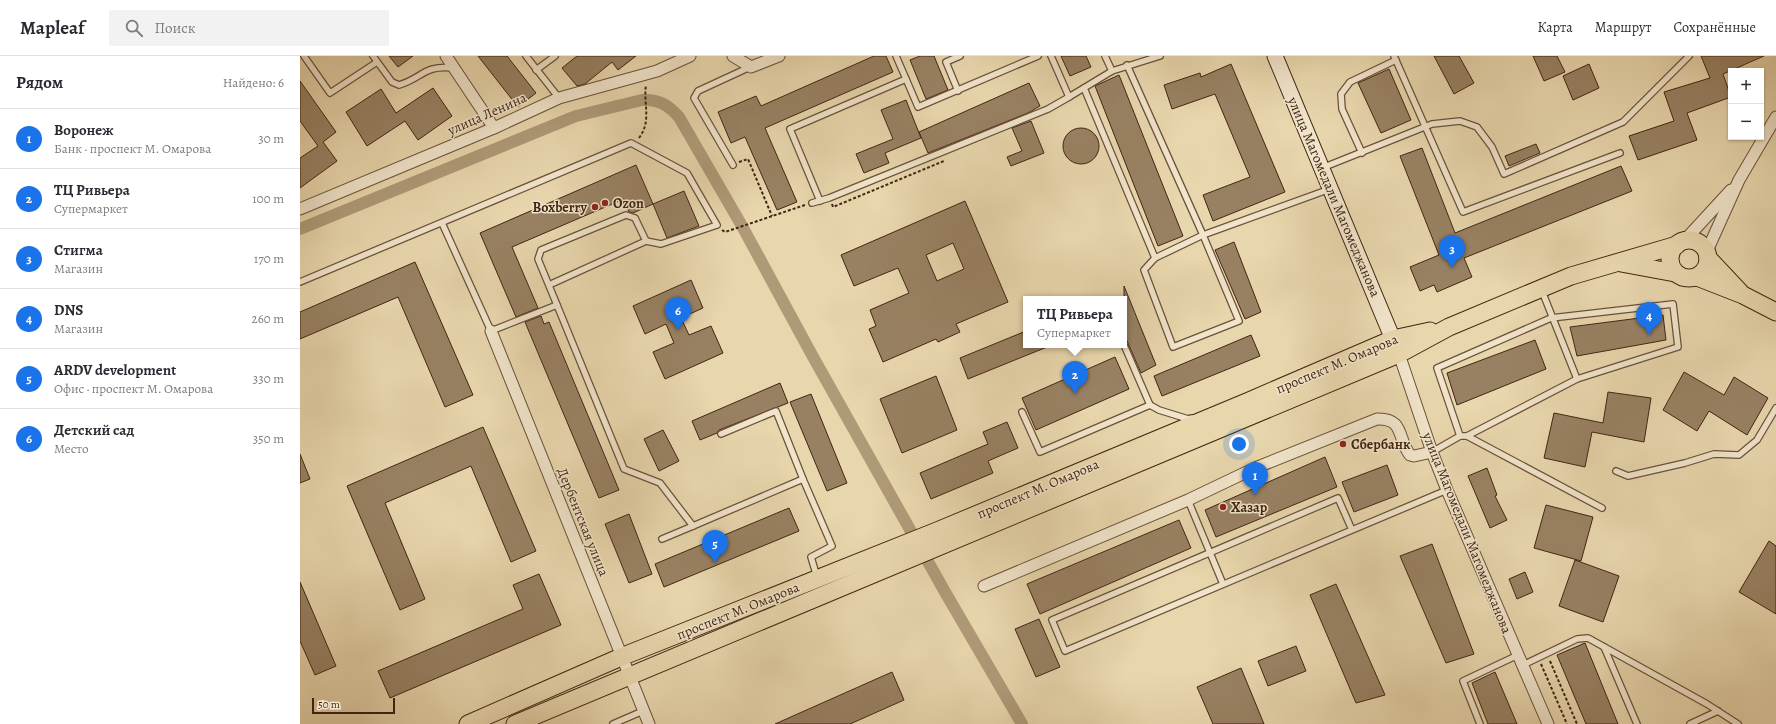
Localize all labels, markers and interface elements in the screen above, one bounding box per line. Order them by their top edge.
search box [109,10,389,46]
text: Mapleaf [20,15,85,41]
icon: search [123,17,145,39]
text: Поиск [155,18,196,38]
text: Карта [1538,18,1573,37]
text: Маршрут [1595,18,1651,37]
text: Сохранённые [1673,18,1756,37]
map controls [1728,68,1764,140]
button: + [1728,68,1764,104]
text: Рядом [16,71,63,94]
text: Найдено: 6 [223,74,284,91]
street label: улица Ленина [444,88,530,140]
street label: улица Магомедали Магомеджанова [1283,93,1385,300]
button: − [1728,104,1764,140]
text: Воронеж [54,120,114,140]
text: 1 [27,130,31,147]
text: 30 m [258,130,284,147]
text: Банк · проспект М. Омарова [54,140,211,157]
text: ТЦ Ривьера [54,180,130,200]
text: 2 [26,190,32,207]
text: 100 m [252,190,284,207]
place label: Ozon [613,194,644,213]
place label: Boxberry [533,198,588,217]
marker: Ozon [600,198,610,208]
text: Супермаркет [54,200,128,217]
marker: Boxberry [590,202,600,212]
pin: 3 [1439,235,1465,268]
text: Стигма [54,240,103,260]
text: 3 [26,250,32,267]
text: 170 m [254,250,284,267]
text: Магазин [54,260,103,277]
popup [1023,296,1127,348]
pin: 6 [665,297,691,330]
text: DNS [54,300,83,320]
pin: 4 [1636,302,1662,335]
text: ТЦ Ривьера [1037,304,1113,324]
text: 4 [26,310,32,327]
text: 260 m [251,310,284,327]
text: Магазин [54,320,103,337]
text: Супермаркет [1037,324,1111,341]
street label: проспект М. Омарова [1273,329,1401,398]
text: ARDV development [54,360,176,380]
pin: 2 [1062,361,1088,394]
text: 5 [26,370,32,387]
text: 330 m [253,370,284,387]
text: Офис · проспект М. Омарова [54,380,213,397]
text: Детский сад [54,420,134,440]
street label: улица Магомедали Магомеджановa [1417,429,1516,637]
text: 6 [26,430,32,447]
text: 350 m [253,430,284,447]
your location [1229,434,1249,454]
place label: Сбербанк [1351,435,1411,454]
marker: Сбербанк [1338,439,1348,449]
text: Место [54,440,89,457]
street label: проспект М. Омарова [974,454,1102,523]
pin: 1 [1242,462,1268,495]
street label: Дербентская улица [553,465,614,580]
place label: Хазар [1231,498,1268,517]
marker: Хазар [1218,502,1228,512]
pin: 5 [702,530,728,563]
street label: проспект М. Омарова [674,577,803,644]
scale bar [312,696,395,715]
text: 50 m [318,697,340,712]

